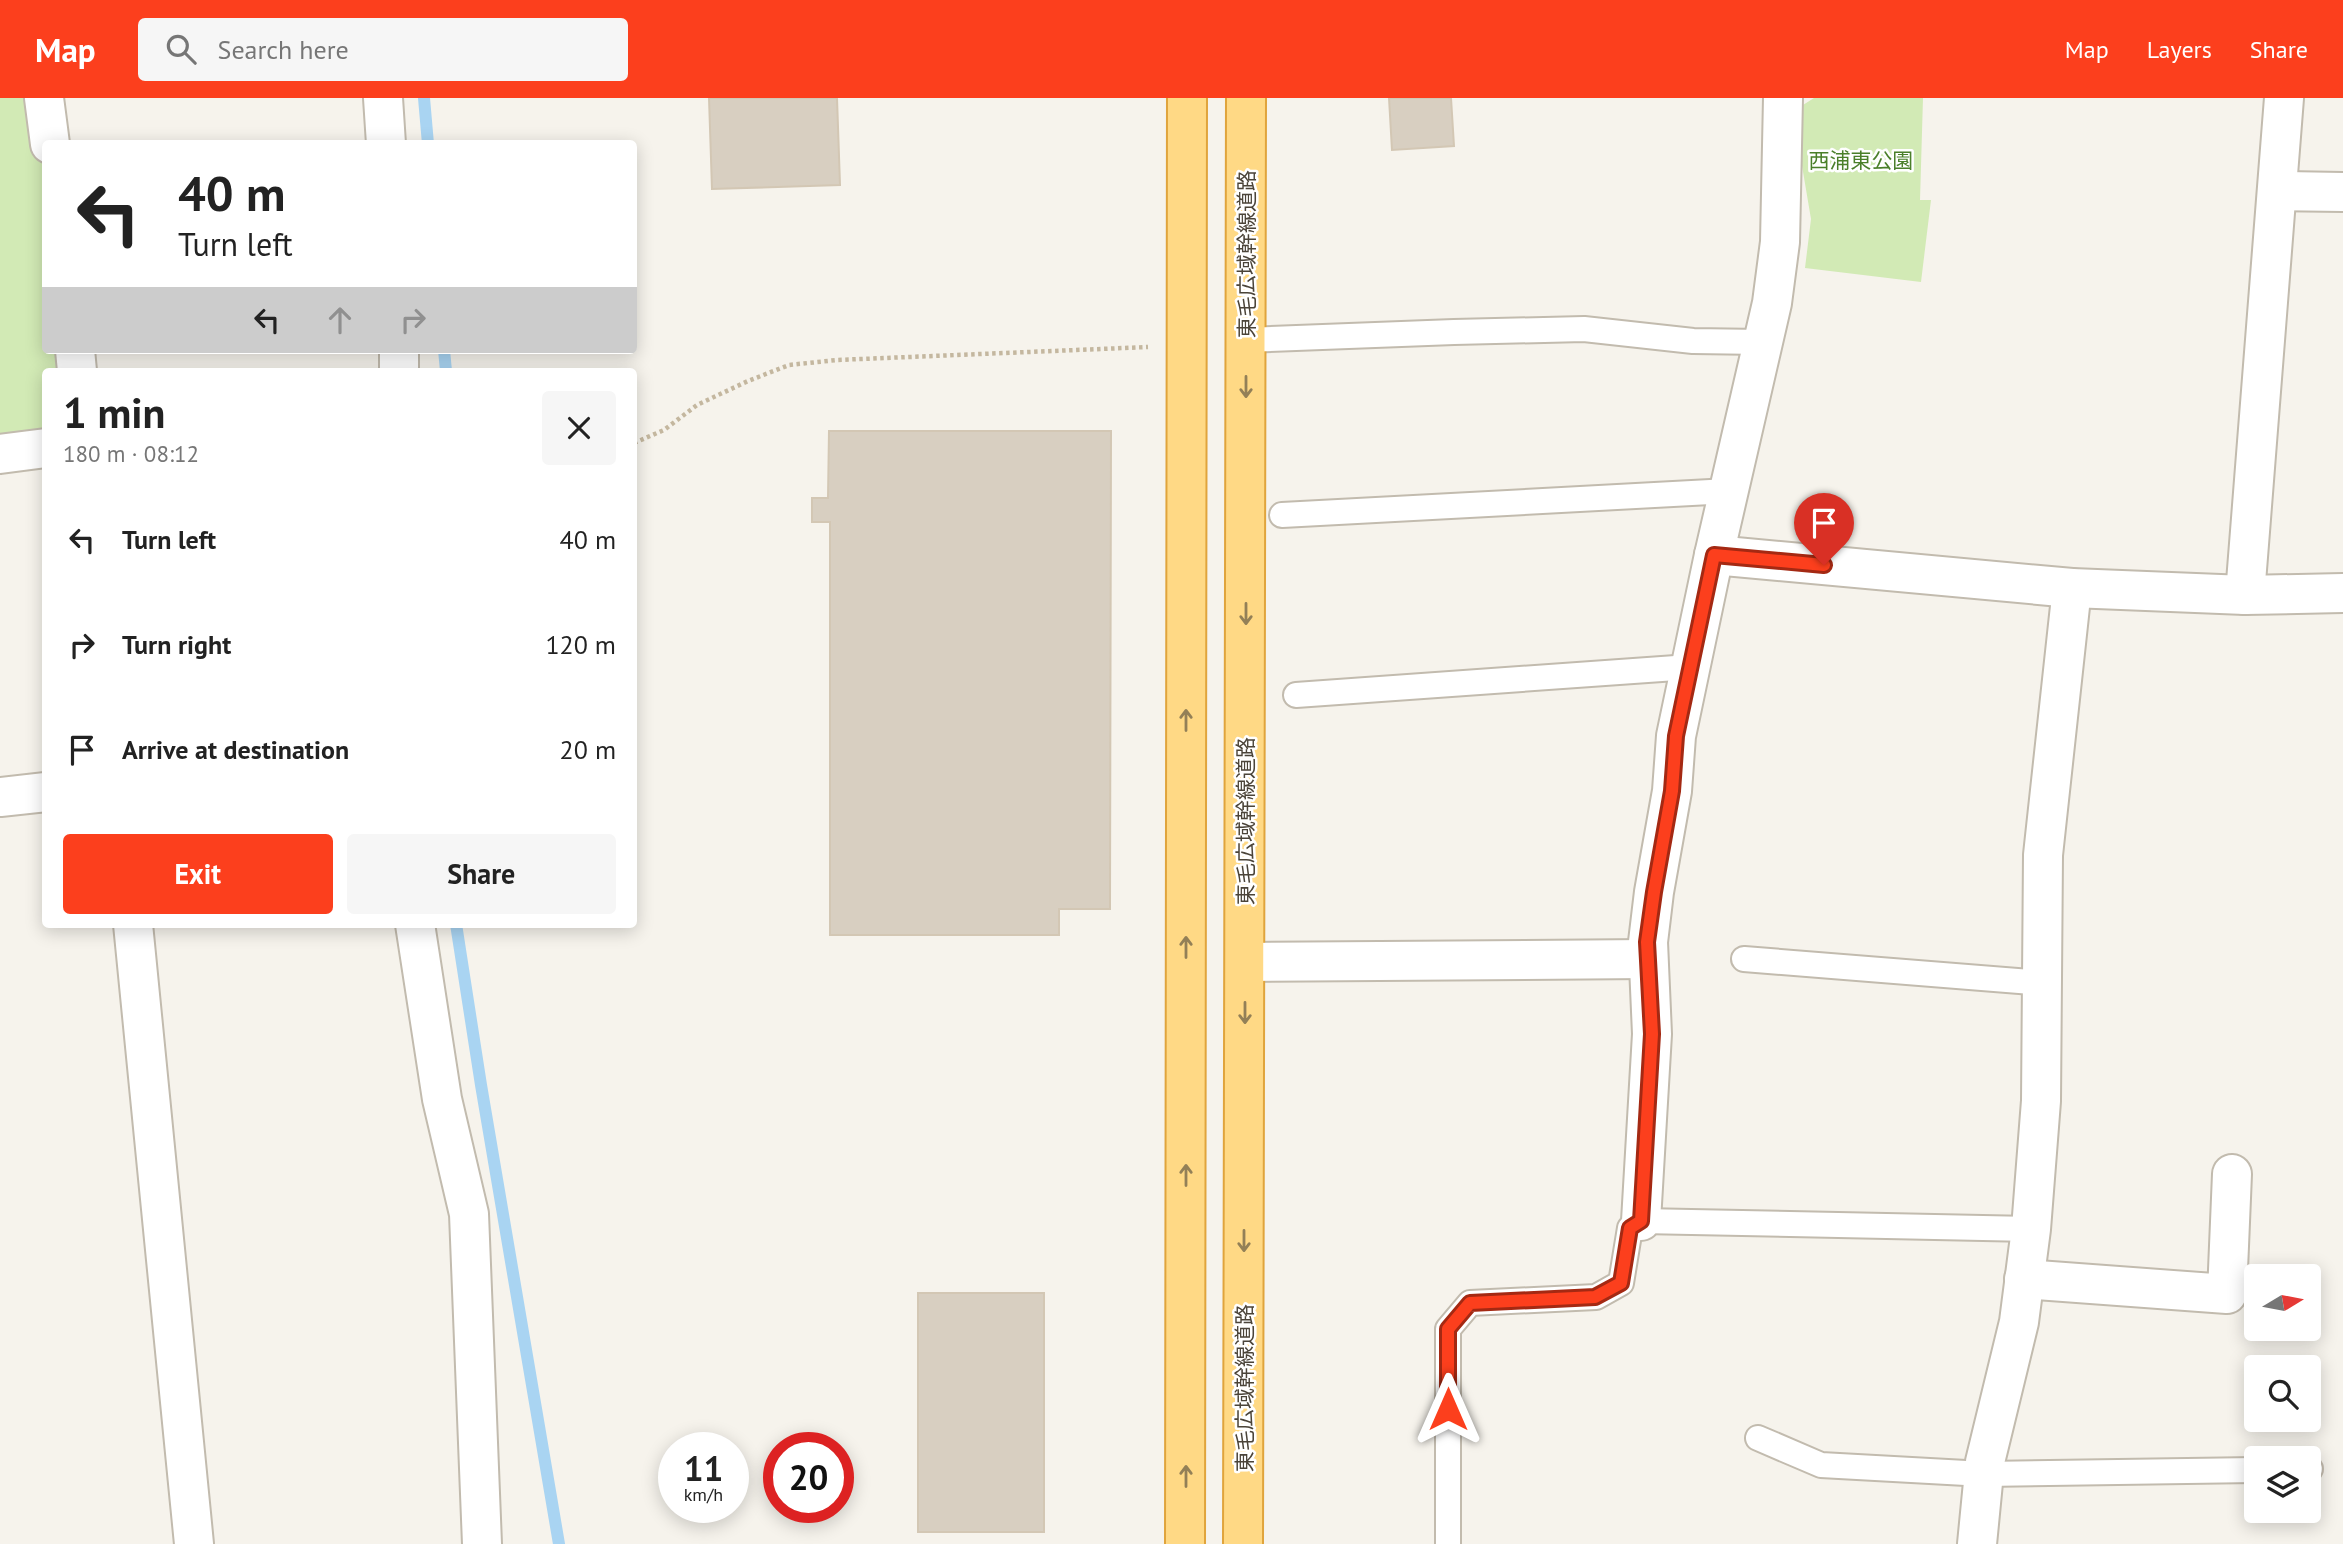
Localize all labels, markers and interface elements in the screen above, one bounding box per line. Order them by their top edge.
search box [138,18,628,81]
text: Map [35,28,96,71]
icon: search [162,30,200,68]
text: Search here [218,33,349,66]
text: Map [2065,34,2109,65]
text: Layers [2147,34,2212,65]
text: Share [2250,34,2308,65]
park label: 西浦東公園 [1809,147,1914,174]
text: 40 m [178,161,285,225]
icon: left [63,168,154,259]
street label: 東毛広域幹線道路 [1233,170,1260,338]
text: Turn left [178,223,293,265]
icon: left [248,301,286,339]
icon: ahead [321,301,359,339]
icon: right [394,301,432,339]
one-way arrow [1239,375,1253,398]
text: 1 min [63,385,165,440]
button: close [542,391,616,465]
text: 180 m · 08:12 [63,439,199,468]
pin [1794,493,1854,565]
icon: arrive [1805,504,1843,542]
icon: left [63,521,101,559]
text: Turn left [122,523,216,556]
text: 40 m [560,523,616,556]
one-way arrow [1239,602,1253,625]
icon: right [63,626,101,664]
text: Turn right [122,628,231,661]
text: 120 m [545,628,616,661]
one-way arrow [1179,709,1193,732]
icon: arrive [63,731,101,769]
text: Arrive at destination [122,733,349,766]
text: 20 m [560,733,616,766]
street label: 東毛広域幹線道路 [1232,737,1259,905]
button: Exit [63,834,333,914]
button: Share [347,834,616,914]
one-way arrow [1179,936,1193,959]
one-way arrow [1238,1001,1252,1024]
one-way arrow [1179,1164,1193,1187]
one-way arrow [1237,1229,1251,1252]
north arrow [2244,1264,2320,1340]
map controls [2244,1264,2321,1523]
street label: 東毛広域幹線道路 [1231,1304,1258,1472]
button: search [2244,1355,2321,1432]
position arrow [1411,1372,1485,1446]
speed limit sign: 20 [763,1432,854,1523]
text: 11 [684,1445,723,1491]
button: layers [2244,1446,2321,1523]
one-way arrow [1179,1465,1193,1488]
text: km/h [684,1483,723,1506]

